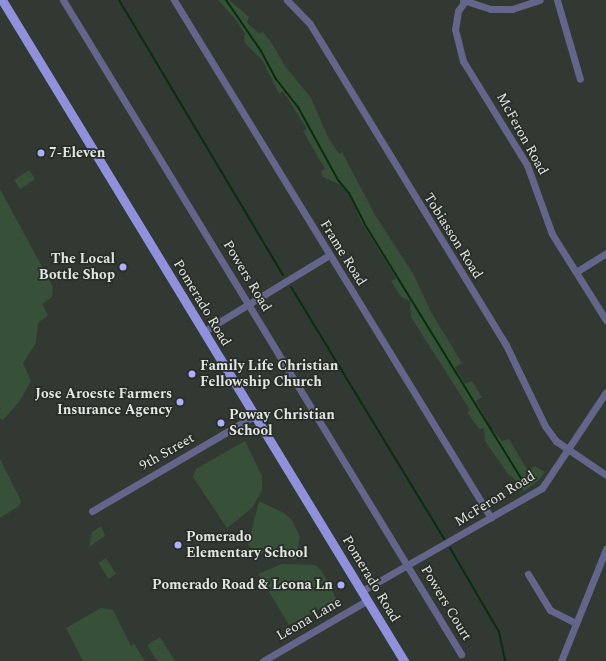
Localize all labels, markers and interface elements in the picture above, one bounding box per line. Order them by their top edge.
street label: McFeron Road [492,90,552,178]
place label: 7-Eleven [49,145,105,161]
marker: 7-Eleven [36,148,46,158]
street label: Tobiasson Road [420,190,486,282]
street label: Frame Road [316,217,370,289]
street label: Powers Road [219,237,275,315]
place label: The Local Bottle Shop [39,251,115,284]
street label: Pomerado Road [170,257,234,349]
marker: The Local Bottle Shop [118,262,128,272]
place label: Family Life Christian Fellowship Church [200,358,338,390]
marker: Family Life Christian Fellowship Church [187,369,197,379]
place label: Jose Aroeste Farmers Insurance Agency [35,386,172,418]
marker: Jose Aroeste Farmers Insurance Agency [175,397,185,407]
place label: Poway Christian School [229,407,335,440]
marker: Poway Christian School [216,418,226,428]
street label: 9th Street [137,430,197,474]
street label: McFeron Road [452,468,538,530]
place label: Pomerado Elementary School [186,529,308,562]
street label: Pomerado Road [339,533,403,625]
marker: Pomerado Elementary School [173,540,183,550]
street label: Powers Court [417,562,475,644]
place label: Pomerado Road & Leona Ln [152,577,333,593]
marker: Pomerado Road & Leona Ln [336,580,346,590]
street label: Leona Lane [274,594,344,644]

